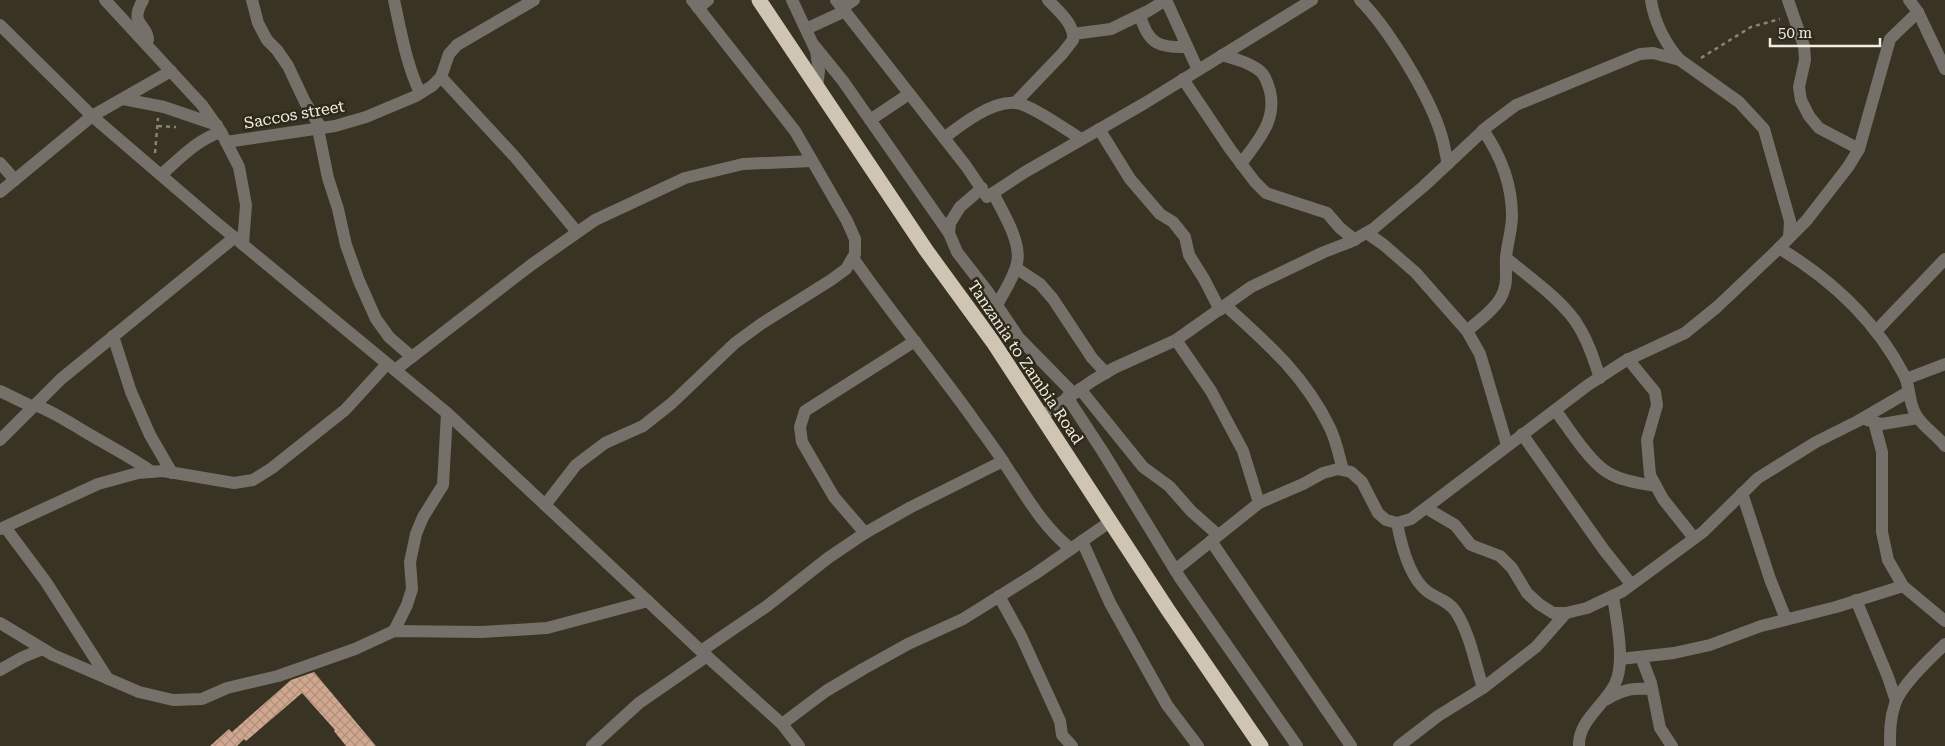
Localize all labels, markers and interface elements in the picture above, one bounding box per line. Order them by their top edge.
scale bar [1770,15,1880,47]
text: 50 m [1778,24,1813,42]
street label: Saccos street [242,96,346,133]
street label: Tanzania to Zambia Road [964,277,1087,448]

